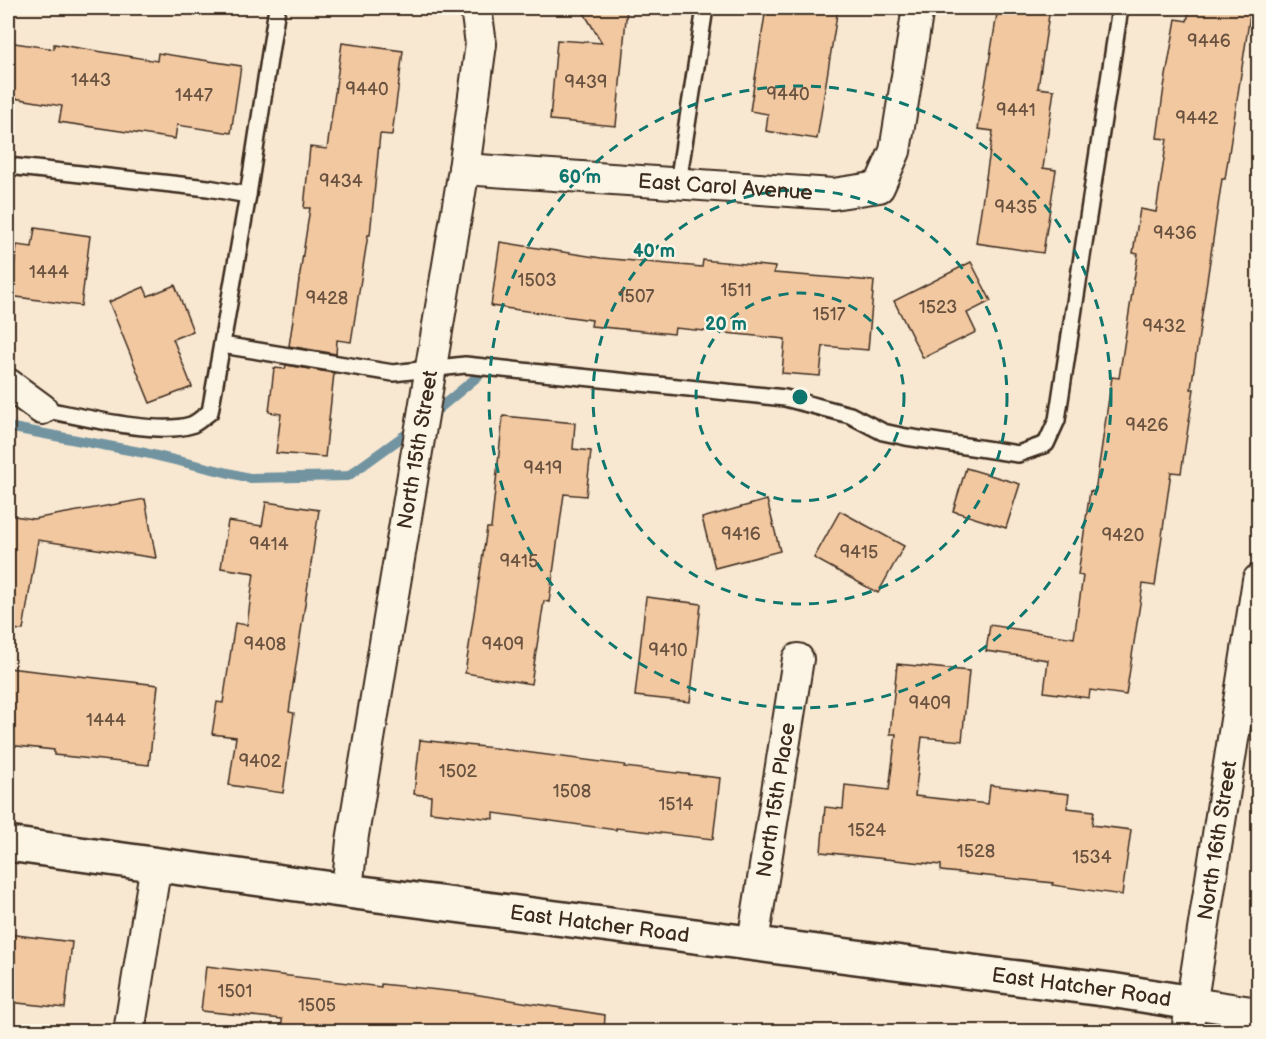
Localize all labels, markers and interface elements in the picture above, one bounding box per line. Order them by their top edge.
house number: 9446 [1187,31,1231,52]
house number: 1443 [71,70,111,91]
house number: 9439 [565,72,607,93]
house number: 9440 [346,79,388,100]
house number: 9440 [767,84,809,105]
house number: 1447 [175,85,213,106]
house number: 9441 [996,100,1036,121]
house number: 9442 [1176,108,1219,129]
text: 60 m [559,167,601,188]
street label: East Carol Avenue [637,168,814,205]
house number: 9434 [319,171,363,192]
house number: 9435 [995,197,1037,218]
house number: 9436 [1153,223,1197,244]
text: 40 m [633,241,675,262]
house number: 1444 [29,262,69,283]
house number: 1503 [518,270,556,291]
house number: 1511 [720,280,752,301]
house number: 1507 [618,286,655,307]
house number: 9428 [306,288,348,309]
house number: 1523 [919,297,957,318]
house number: 1517 [812,304,846,325]
text: 20 m [705,314,747,335]
house number: 9432 [1142,316,1186,337]
street label: North 15th Street [392,368,443,531]
centre of rings [790,387,810,407]
house number: 9426 [1125,415,1169,436]
house number: 9419 [524,458,562,479]
house number: 9416 [721,524,761,545]
house number: 9420 [1102,525,1144,546]
house number: 9414 [249,534,289,555]
house number: 9415 [840,542,878,563]
house number: 9415 [500,551,538,572]
house number: 9408 [244,634,286,655]
house number: 9409 [482,634,524,655]
house number: 9410 [649,640,687,661]
house number: 9409 [909,693,951,714]
house number: 1444 [86,710,126,731]
street label: North 15th Place [751,721,800,879]
house number: 9402 [239,751,282,772]
street label: North 16th Street [1192,758,1242,922]
house number: 1502 [439,761,478,782]
house number: 1508 [553,781,591,802]
house number: 1514 [658,794,694,815]
house number: 1524 [848,820,886,841]
house number: 1528 [957,841,995,862]
house number: 1534 [1072,847,1112,868]
street label: East Hatcher Road [508,900,691,948]
street label: East Hatcher Road [990,962,1173,1012]
house number: 1501 [218,981,252,1002]
house number: 1505 [298,995,336,1016]

